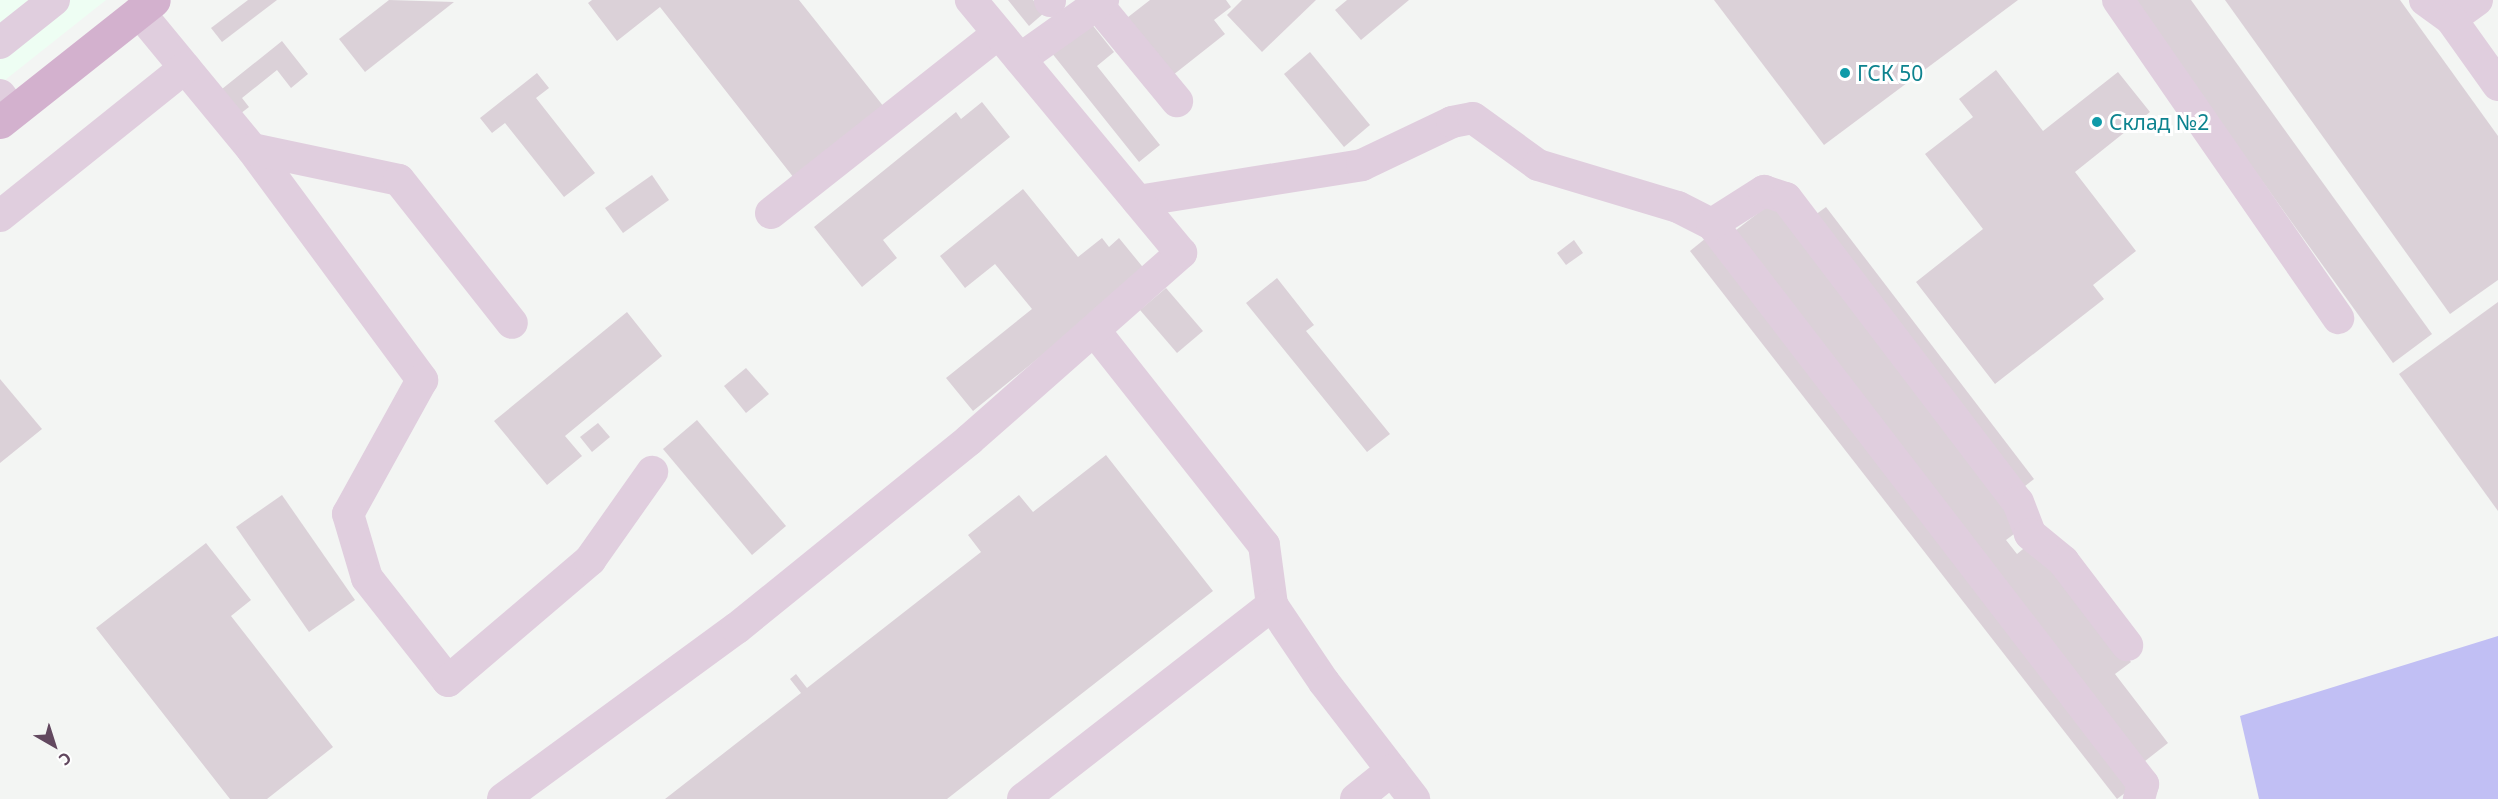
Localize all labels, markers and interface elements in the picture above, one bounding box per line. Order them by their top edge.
place label: ГСК 50 [1857,60,1923,86]
marker: ГСК 50 [1838,66,1852,80]
place label: Склад №2 [2109,109,2209,135]
marker: Склад №2 [2090,115,2104,129]
north arrow [24,715,84,775]
text: С [54,747,76,771]

